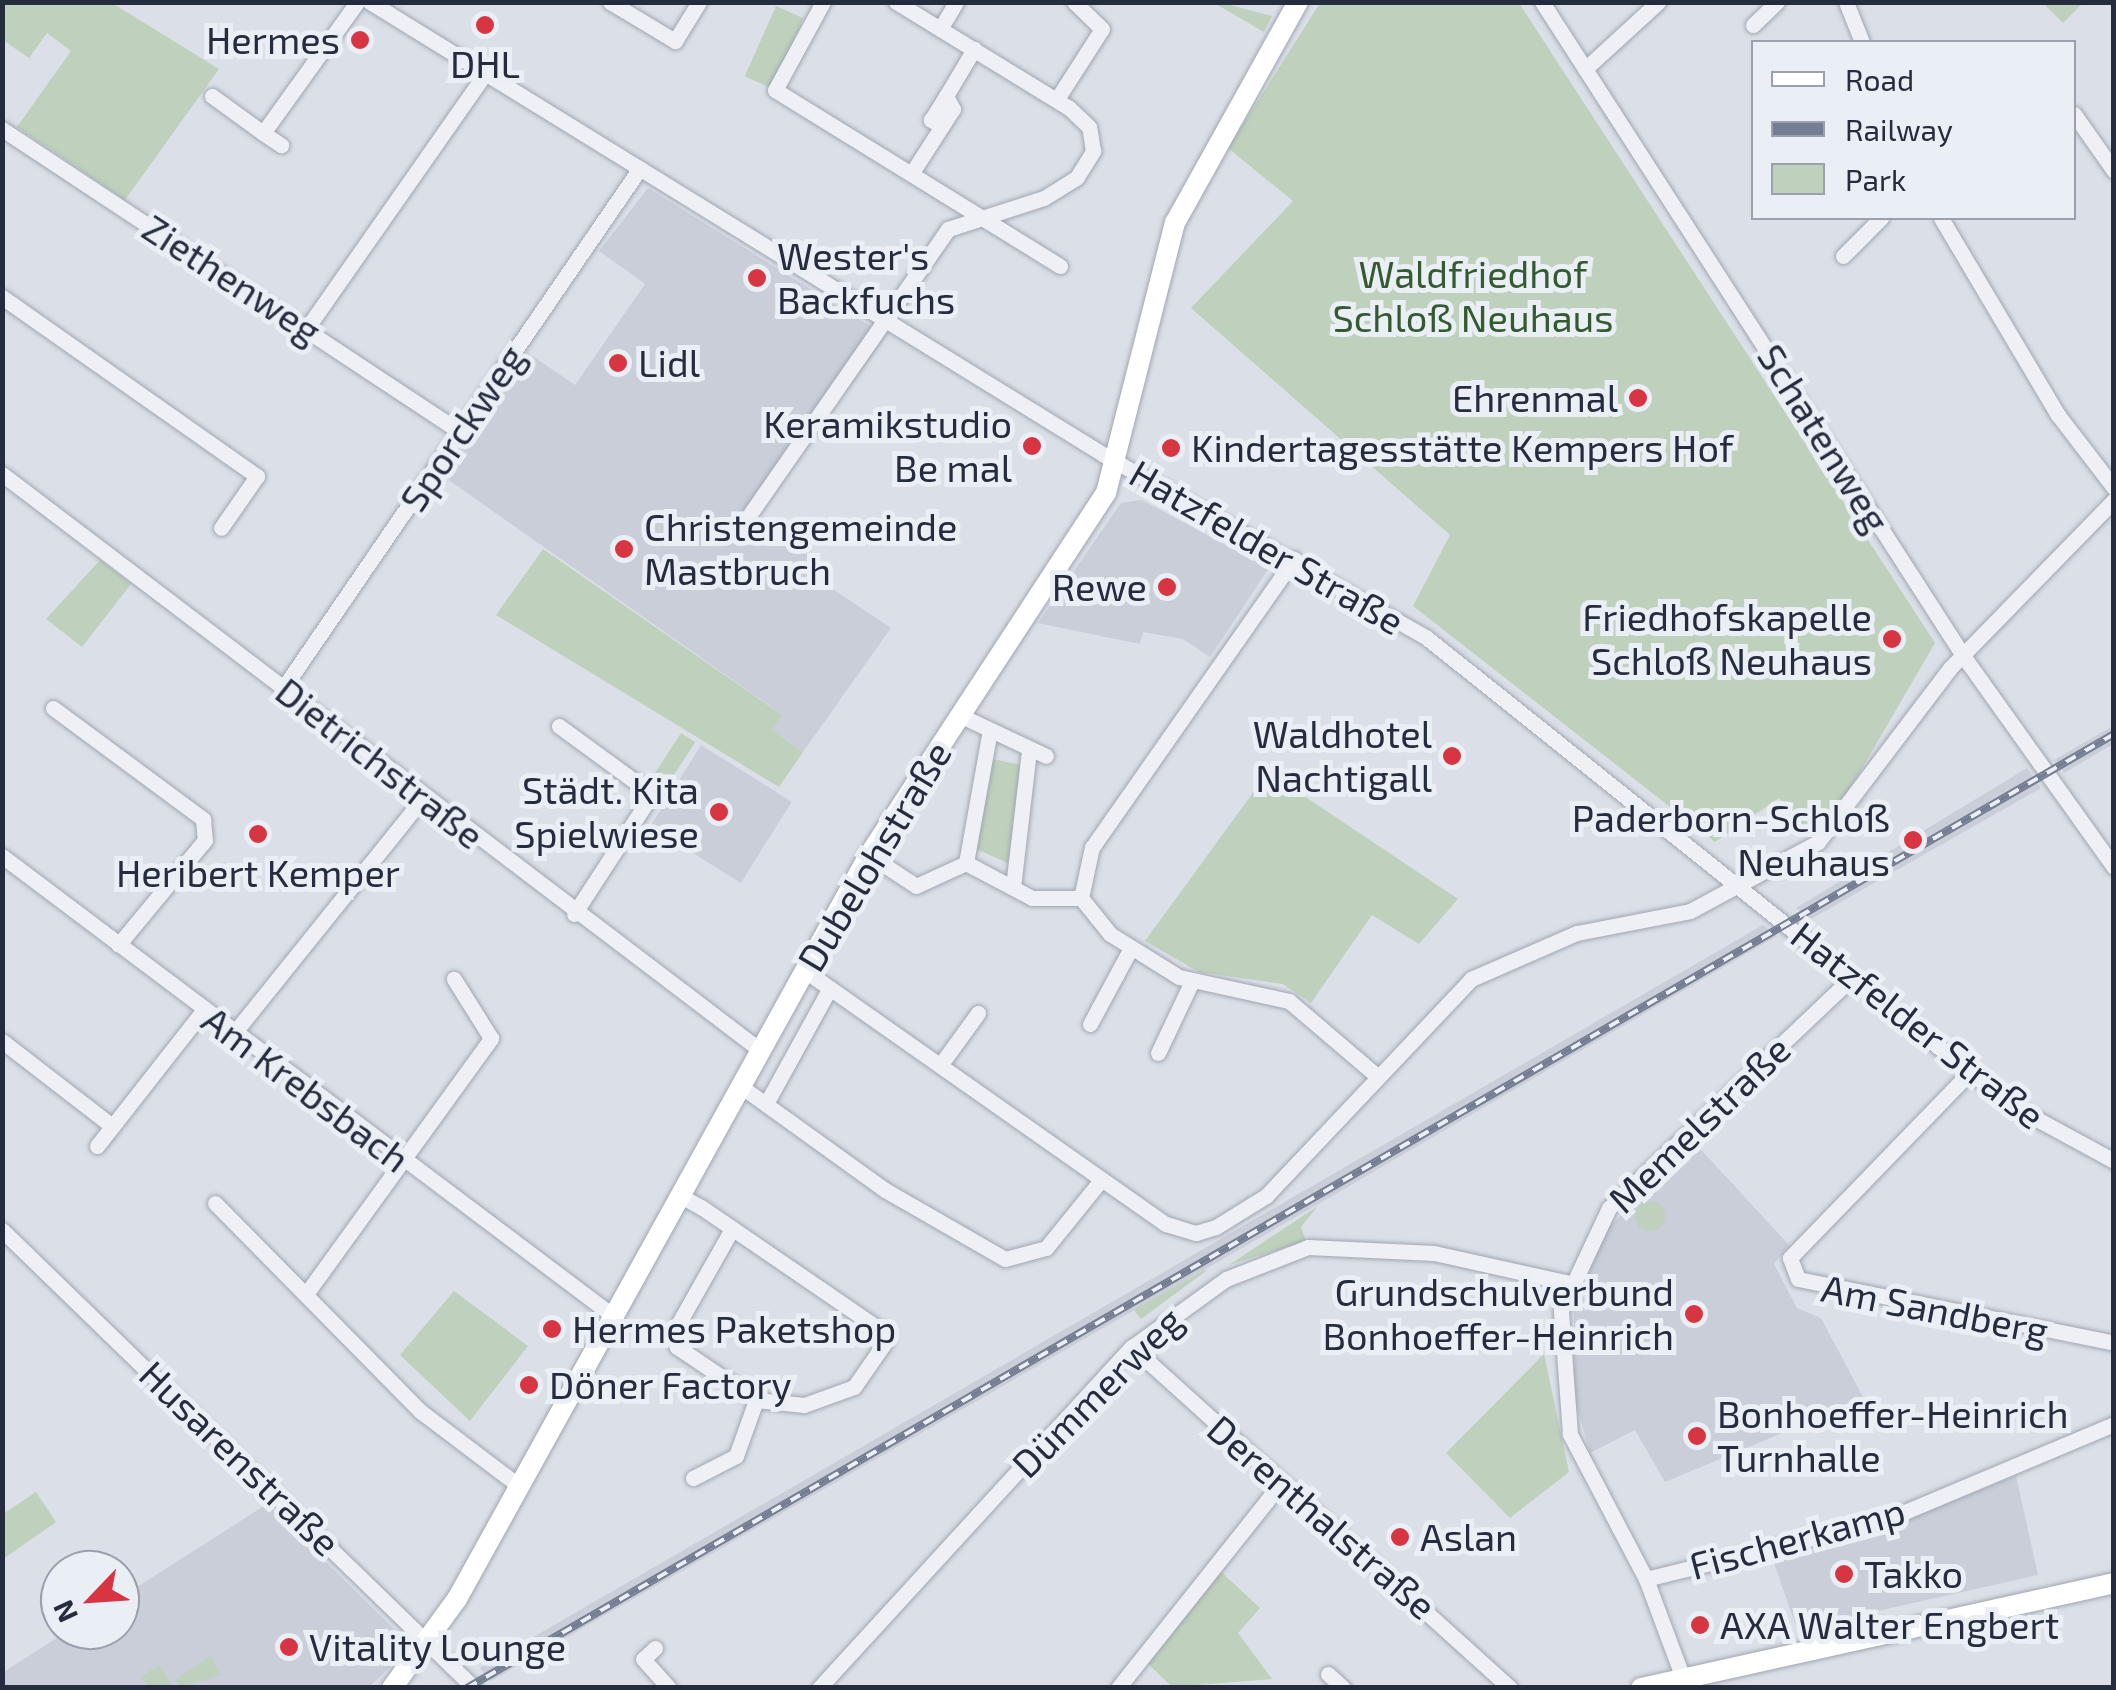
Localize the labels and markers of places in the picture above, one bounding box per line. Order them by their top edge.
marker: DHL [474,14,496,36]
place label: Hermes [206,17,340,63]
marker: Hermes [349,29,371,51]
place label: DHL [450,41,520,87]
place label: Wester's Backfuchs [777,233,955,322]
marker: Wester's Backfuchs [746,267,768,289]
place label: Lidl [638,340,700,386]
marker: Lidl [607,352,629,374]
place label: Ehrenmal [1452,375,1618,421]
marker: Ehrenmal [1627,387,1649,409]
place label: Keramikstudio Be mal [763,401,1012,490]
place label: Kindertagesstätte Kempers Hof [1191,425,1733,471]
marker: Keramikstudio Be mal [1021,435,1043,457]
marker: Kindertagesstätte Kempers Hof [1160,437,1182,459]
place label: Christengemeinde Mastbruch [644,504,957,594]
marker: Christengemeinde Mastbruch [613,538,635,560]
place label: Rewe [1052,564,1147,610]
marker: Rewe [1156,576,1178,598]
place label: Friedhofskapelle Schloß Neuhaus [1582,594,1872,684]
marker: Friedhofskapelle Schloß Neuhaus [1881,628,1903,650]
place label: Waldhotel Nachtigall [1253,711,1432,801]
marker: Waldhotel Nachtigall [1441,745,1463,767]
place label: Städt. Kita Spielwiese [514,767,699,856]
place label: Paderborn-Schloß Neuhaus [1572,795,1890,884]
marker: Städt. Kita Spielwiese [708,801,730,823]
marker: Heribert Kemper [247,823,269,845]
marker: Paderborn-Schloß Neuhaus [1900,827,1926,853]
place label: Heribert Kemper [116,850,400,896]
place label: Grundschulverbund Bonhoeffer-Heinrich [1322,1269,1674,1358]
marker: Grundschulverbund Bonhoeffer-Heinrich [1683,1303,1705,1325]
place label: Hermes Paketshop [572,1306,896,1352]
marker: Hermes Paketshop [541,1318,563,1340]
place label: Döner Factory [549,1362,792,1408]
marker: Döner Factory [518,1374,540,1396]
place label: Bonhoeffer-Heinrich Turnhalle [1717,1391,2069,1480]
marker: Bonhoeffer-Heinrich Turnhalle [1686,1425,1708,1447]
place label: Aslan [1420,1514,1517,1560]
marker: Aslan [1389,1526,1411,1548]
place label: Takko [1864,1551,1963,1597]
marker: Takko [1833,1563,1855,1585]
place label: AXA Walter Engbert [1720,1602,2061,1648]
marker: AXA Walter Engbert [1689,1614,1711,1636]
place label: Vitality Lounge [309,1624,567,1670]
marker: Vitality Lounge [278,1636,300,1658]

